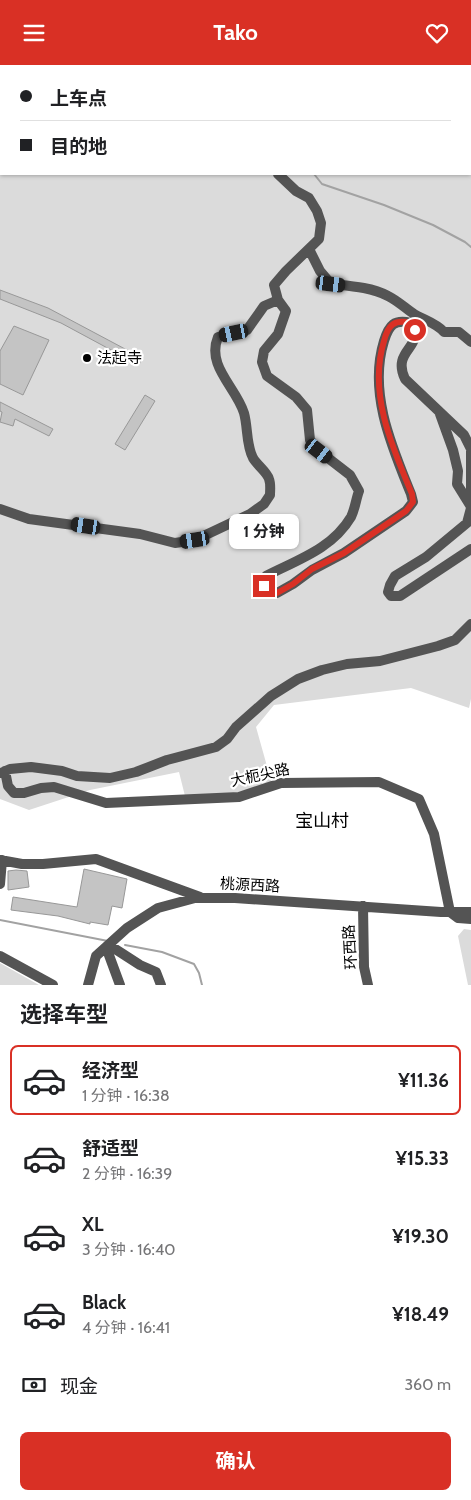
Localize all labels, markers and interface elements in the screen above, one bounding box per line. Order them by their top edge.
icon: menu [20,19,48,47]
text: Tako [213,19,258,46]
icon: heart [423,19,451,47]
text: 上车点 [50,87,107,110]
text: 目的地 [50,135,107,158]
car [315,275,346,293]
route start [404,319,426,341]
car [217,323,250,343]
place label: 法起寺 [97,349,142,367]
marker: 法起寺 [81,352,93,364]
car [302,436,335,466]
callout: 1 分钟 [229,513,299,549]
car [70,516,101,536]
text: 1 分钟 [243,522,285,541]
car [179,530,210,550]
route end [253,575,275,597]
street label: 大枙尖路 [229,760,291,790]
district label: 宝山村 [295,810,349,832]
street label: 桃源西路 [220,874,280,896]
street label: 环西路 [340,924,360,970]
text: 选择车型 [20,1001,108,1028]
icon: car [22,1058,67,1103]
text: 经济型 [82,1059,139,1082]
text: ¥11.36 [398,1069,449,1092]
text: 1 分钟 · 16:38 [82,1086,170,1105]
icon: car [22,1136,67,1181]
text: 舒适型 [82,1137,139,1160]
text: ¥15.33 [396,1147,449,1170]
text: 2 分钟 · 16:39 [82,1164,172,1183]
text: XL [82,1213,103,1236]
icon: car [22,1214,67,1259]
text: ¥19.30 [392,1225,449,1248]
text: 3 分钟 · 16:40 [82,1240,175,1259]
text: Black [82,1291,126,1314]
icon: car [22,1292,67,1337]
text: ¥18.49 [392,1303,449,1326]
text: 4 分钟 · 16:41 [82,1318,170,1337]
icon: cash [20,1371,48,1399]
text: 现金 [60,1375,98,1398]
text: 360 m [404,1375,451,1394]
button: 确认 [20,1432,451,1490]

